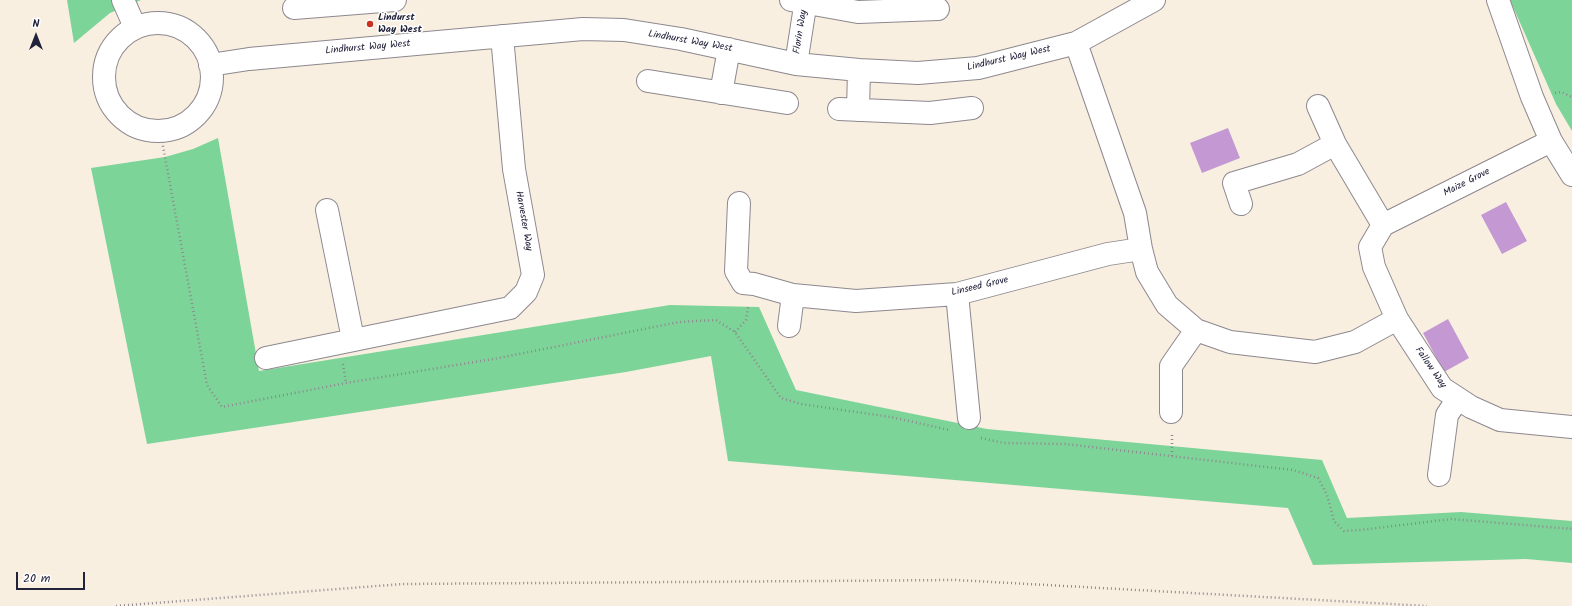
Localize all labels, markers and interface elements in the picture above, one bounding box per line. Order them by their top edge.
street label: Florin Way [792,9,810,55]
place label: Lindurst Way West [378,12,422,36]
text: N [33,15,39,33]
north arrow [16,16,56,56]
marker: Lindurst Way West [365,19,375,29]
street label: Lindhurst Way West [647,29,733,55]
street label: Lindhurst Way West [325,38,411,58]
street label: Lindhurst Way West [966,44,1052,74]
street label: Maize Grove [1442,166,1492,200]
street label: Harvester Way [512,190,534,252]
street label: Linseed Grove [950,275,1010,299]
street label: Fallow Way [1412,345,1448,391]
scale bar [18,564,87,590]
text: 20 m [23,569,50,588]

